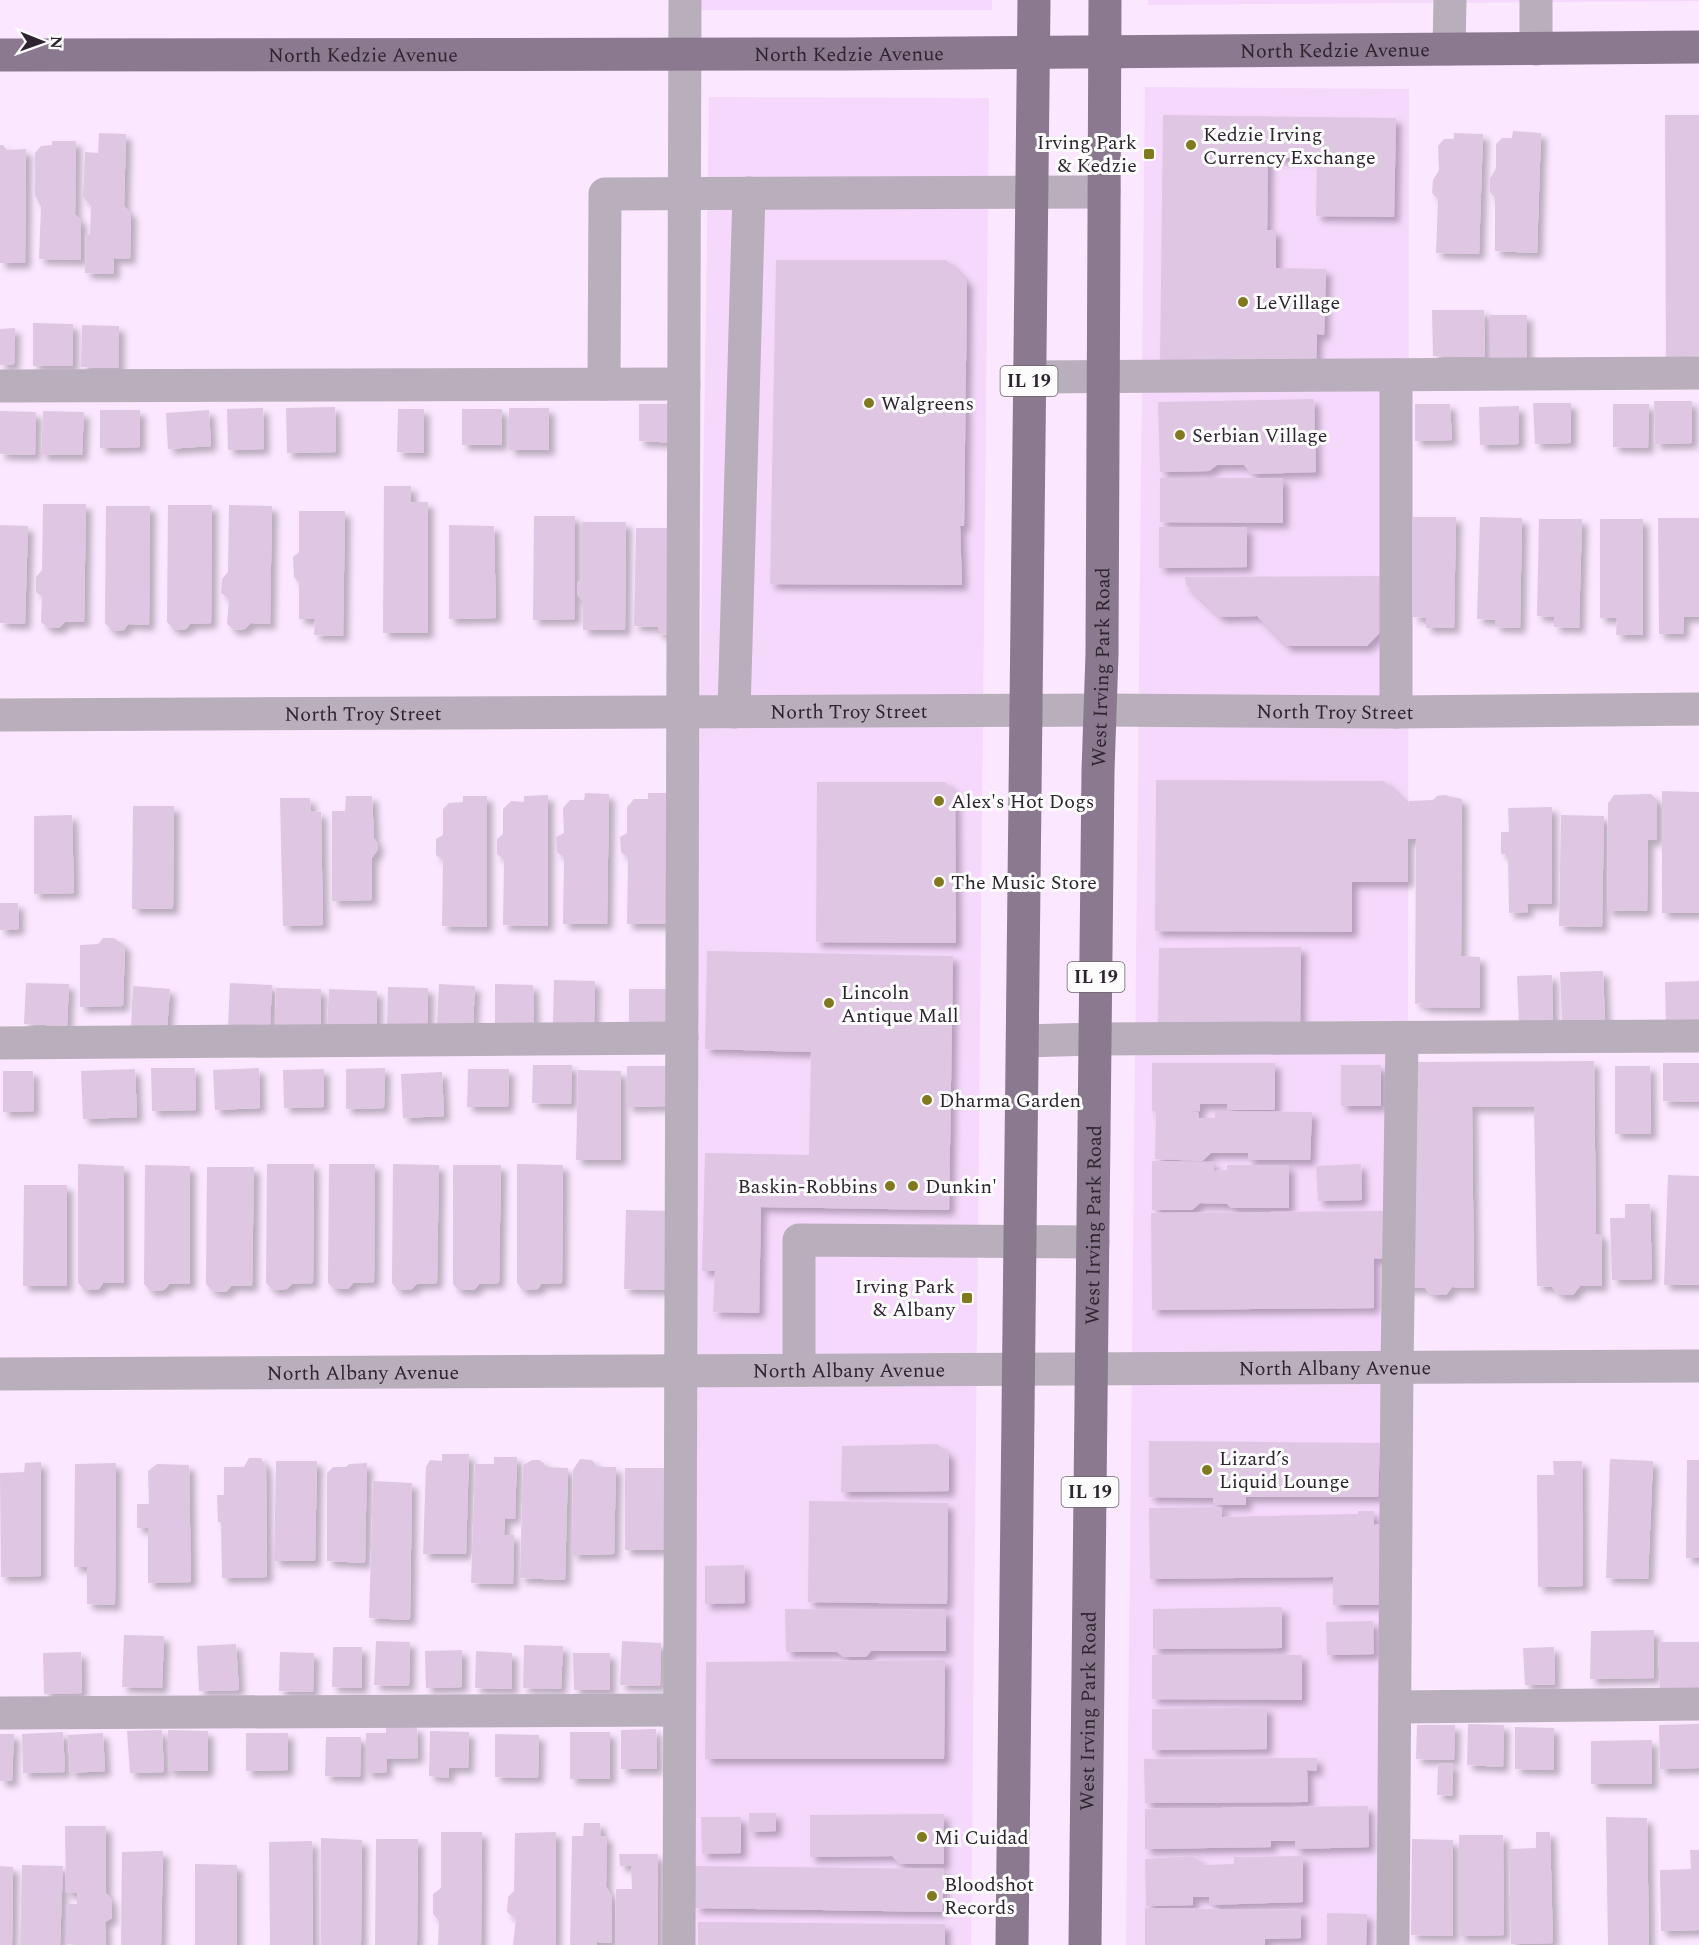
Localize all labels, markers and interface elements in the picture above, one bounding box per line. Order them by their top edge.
north arrow [12,12,72,72]
street label: North Kedzie Avenue [1240,35,1430,67]
text: N [44,36,68,49]
street label: North Kedzie Avenue [754,39,944,70]
street label: North Kedzie Avenue [268,40,458,71]
place label: Kedzie Irving Currency Exchange [1203,120,1376,173]
place label: Irving Park & Kedzie [1037,128,1137,181]
marker: Kedzie Irving Currency Exchange [1184,138,1198,152]
marker: Irving Park & Kedzie [1142,147,1156,161]
place label: LeVillage [1255,288,1340,318]
marker: LeVillage [1236,295,1250,309]
road number: IL 19 [1000,366,1058,396]
place label: Walgreens [881,389,974,419]
marker: Walgreens [862,396,876,410]
place label: Serbian Village [1192,421,1327,451]
marker: Serbian Village [1173,428,1187,442]
street label: West Irving Park Road [1084,567,1118,768]
street label: North Troy Street [770,697,928,727]
street label: North Troy Street [1256,697,1414,728]
street label: North Troy Street [284,699,442,730]
place label: Alex's Hot Dogs [951,787,1094,817]
marker: Alex's Hot Dogs [932,794,946,808]
place label: The Music Store [951,868,1097,898]
marker: The Music Store [932,875,946,889]
road number: IL 19 [1068,962,1124,992]
place label: Lincoln Antique Mall [841,978,959,1031]
marker: Lincoln Antique Mall [822,996,836,1010]
place label: Dharma Garden [939,1086,1081,1116]
marker: Dharma Garden [920,1093,934,1107]
street label: West Irving Park Road [1078,1125,1110,1325]
place label: Baskin-Robbins [738,1172,878,1202]
place label: Dunkin' [925,1172,997,1202]
marker: Baskin-Robbins [883,1179,897,1193]
marker: Dunkin' [906,1179,920,1193]
place label: Irving Park & Albany [855,1272,956,1325]
marker: Irving Park & Albany [960,1291,974,1305]
street label: North Albany Avenue [1239,1353,1431,1384]
street label: North Albany Avenue [753,1356,945,1386]
street label: North Albany Avenue [267,1358,459,1389]
place label: Lizard’s Liquid Lounge [1219,1444,1349,1497]
marker: Lizard’s Liquid Lounge [1200,1463,1214,1477]
road number: IL 19 [1062,1477,1118,1507]
street label: West Irving Park Road [1072,1611,1105,1811]
place label: Mi Cuidad [934,1823,1029,1853]
marker: Mi Cuidad [915,1830,929,1844]
place label: Bloodshot Records [944,1870,1034,1923]
marker: Bloodshot Records [925,1889,939,1903]

